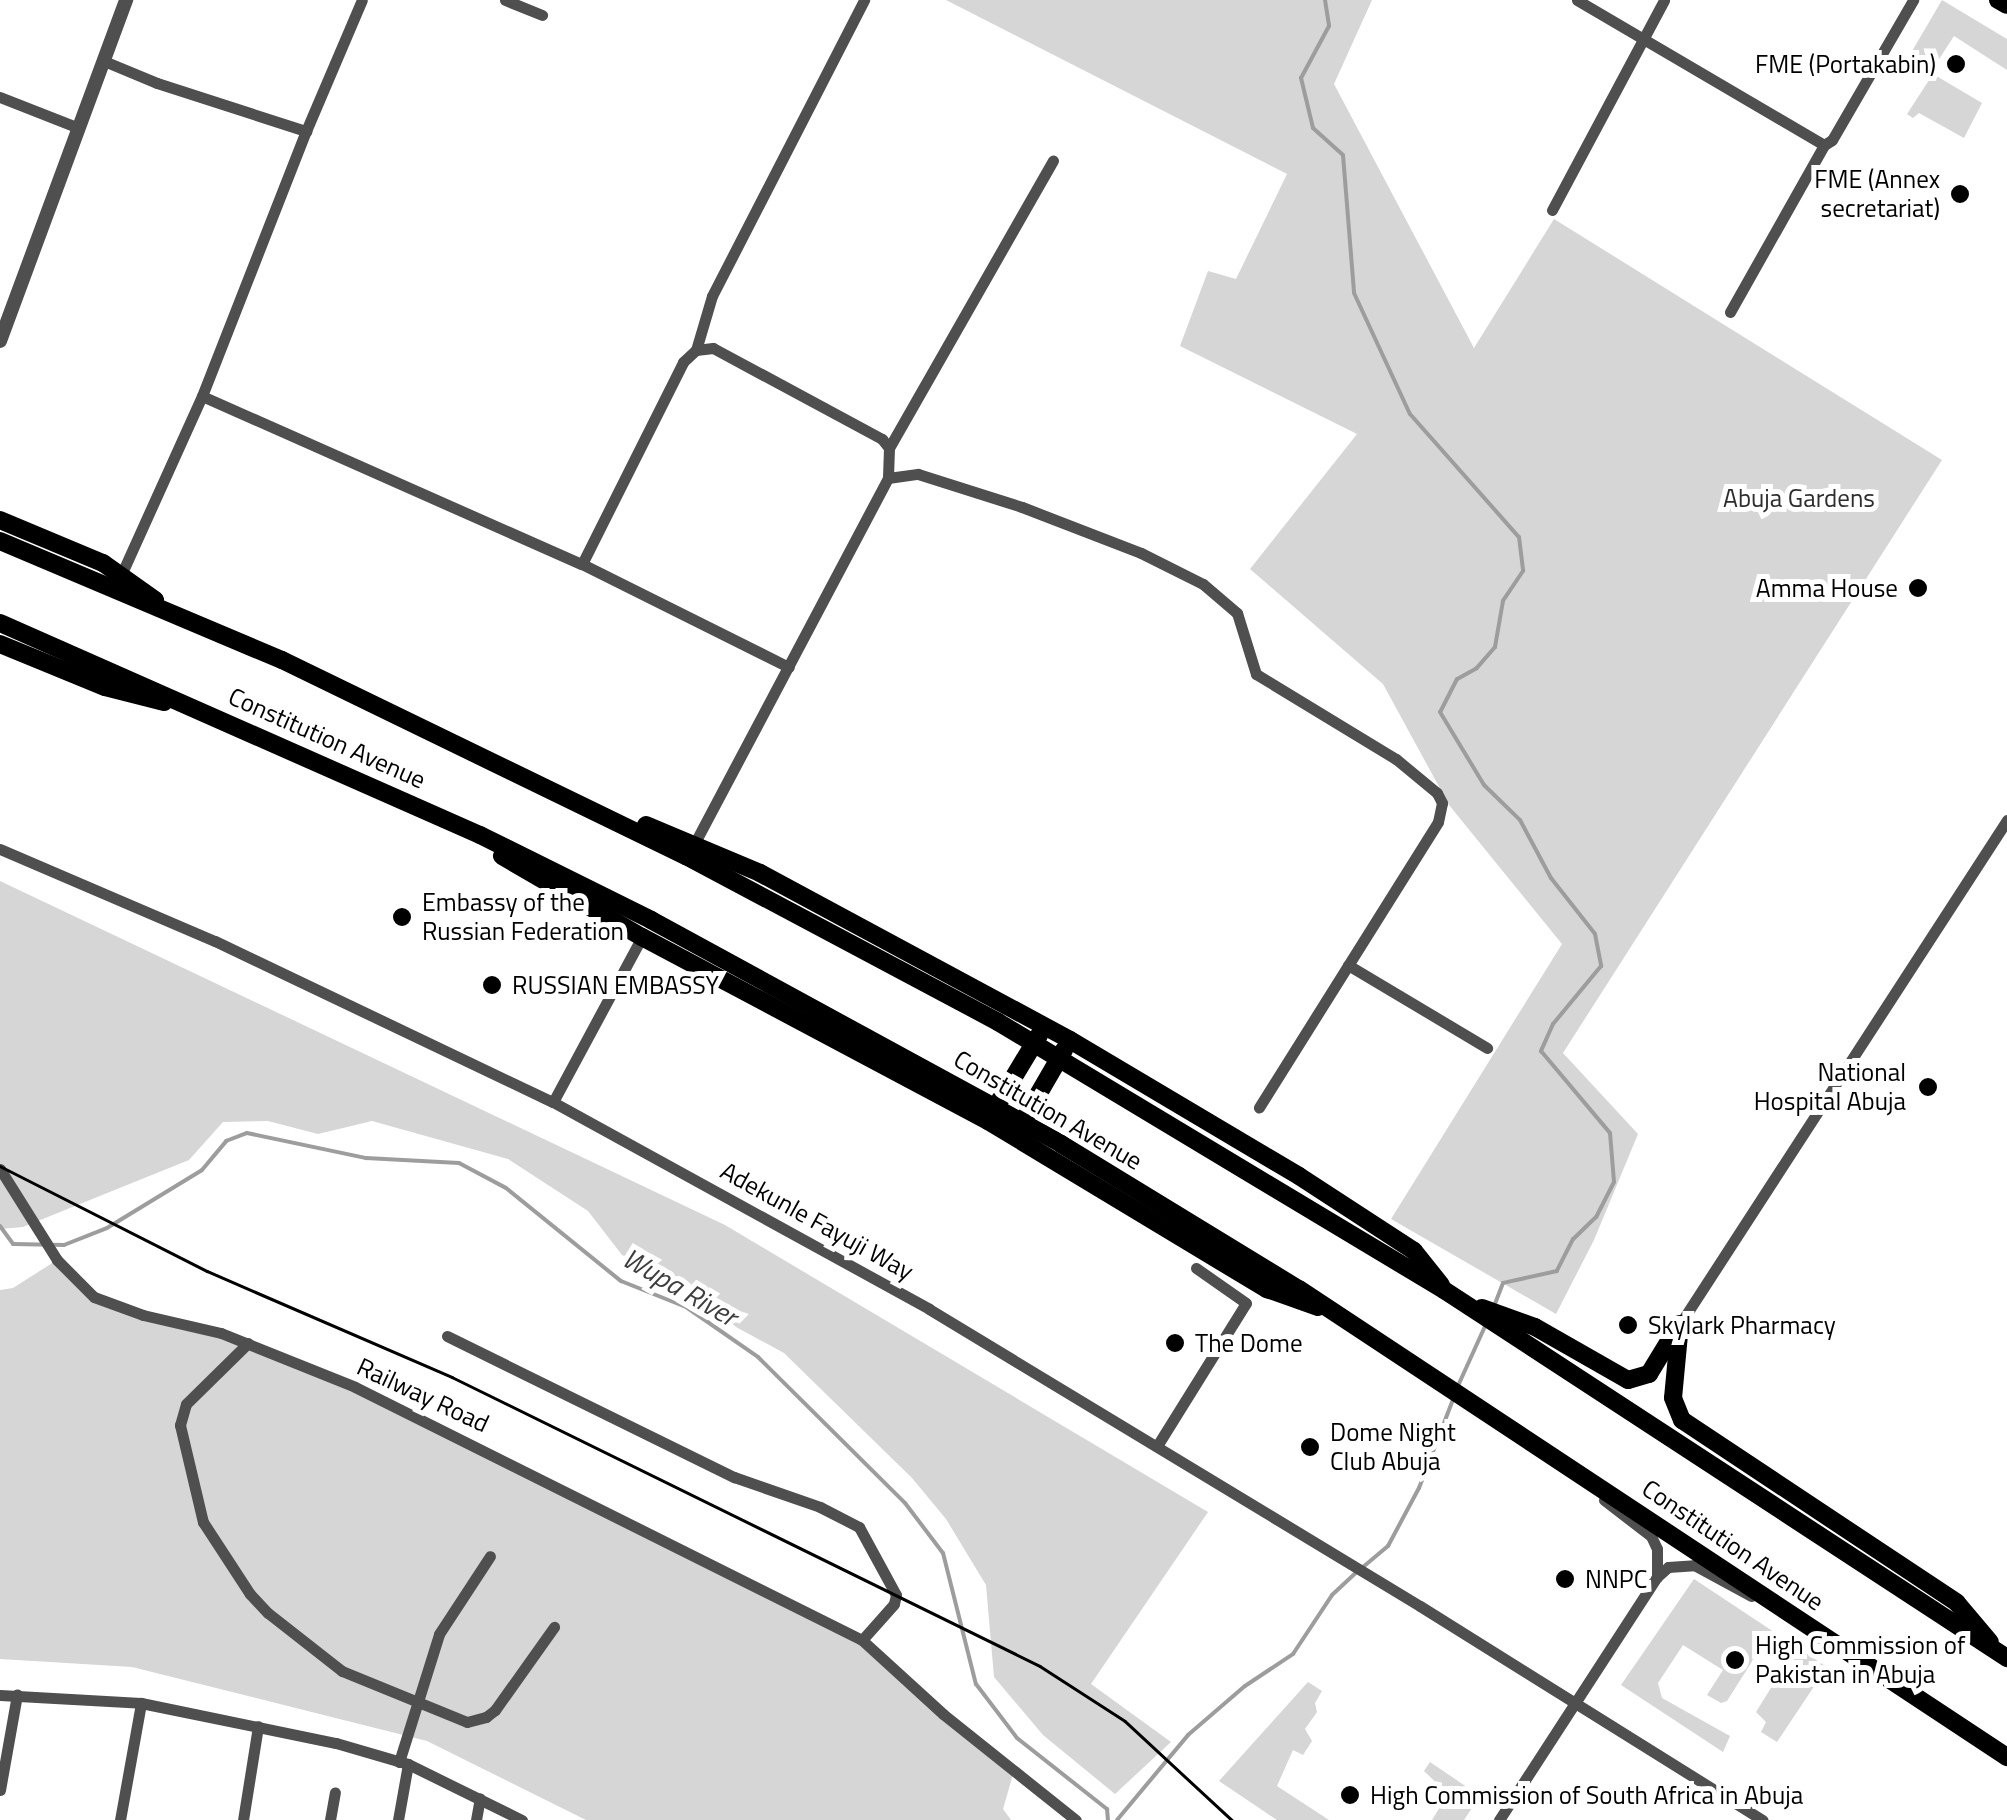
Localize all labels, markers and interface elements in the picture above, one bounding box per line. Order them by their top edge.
place label: FME (Portakabin) [1755,49,1936,79]
marker: FME (Portakabin) [1945,53,1967,75]
place label: FME (Annex secretariat) [1814,165,1940,224]
marker: FME (Annex secretariat) [1949,183,1971,205]
park label: Abuja Gardens [1723,483,1875,513]
place label: Amma House [1756,573,1898,603]
marker: Amma House [1907,577,1929,599]
street label: Constitution Avenue [224,681,430,795]
place label: Embassy of the Russian Federation [422,888,624,947]
marker: Embassy of the Russian Federation [391,906,413,928]
place label: RUSSIAN EMBASSY [512,970,719,1000]
marker: RUSSIAN EMBASSY [481,974,503,996]
street label: Constitution Avenue [948,1044,1148,1176]
place label: National Hospital Abuja [1754,1058,1906,1117]
marker: National Hospital Abuja [1915,1074,1941,1100]
street label: Adekunle Fayuji Way [715,1156,919,1286]
water label: Wupa River [617,1241,743,1333]
place label: Skylark Pharmacy [1648,1310,1836,1340]
marker: Skylark Pharmacy [1617,1314,1639,1336]
place label: The Dome [1195,1328,1303,1358]
marker: The Dome [1164,1332,1186,1354]
street label: Railway Road [352,1351,494,1439]
place label: Dome Night Club Abuja [1330,1418,1456,1477]
marker: Dome Night Club Abuja [1299,1436,1321,1458]
street label: Constitution Avenue [1637,1473,1829,1617]
place label: NNPC [1585,1564,1647,1594]
marker: NNPC [1554,1568,1576,1590]
place label: High Commission of Pakistan in Abuja [1755,1631,1965,1690]
marker: High Commission of Pakistan in Abuja [1724,1649,1746,1671]
place label: High Commission of South Africa in Abuja [1370,1780,1803,1810]
marker: High Commission of South Africa in Abuja [1339,1784,1361,1806]

